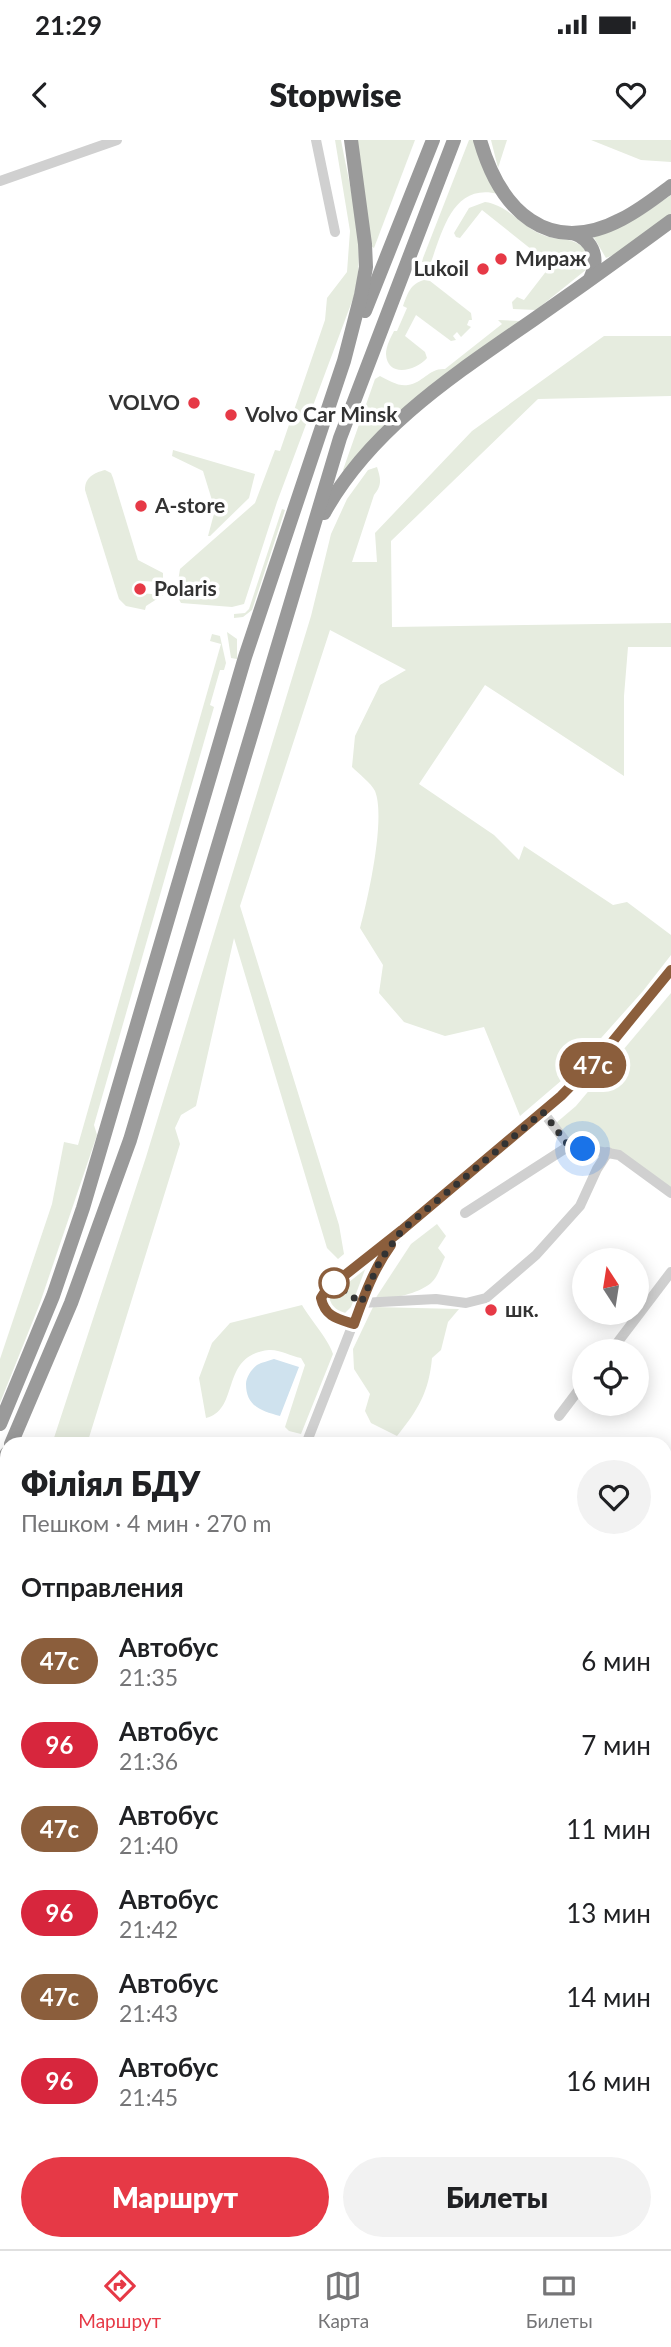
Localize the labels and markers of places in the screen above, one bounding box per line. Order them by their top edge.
place label: Мираж [515,245,587,270]
marker: Мираж [493,251,509,267]
place label: Lukoil [413,255,469,280]
marker: Lukoil [475,261,491,277]
place label: VOLVO [108,389,180,414]
marker: VOLVO [186,395,202,411]
place label: Volvo Car Minsk [244,401,398,426]
marker: Volvo Car Minsk [223,407,239,423]
place label: А-store [154,492,225,517]
marker: А-store [133,498,149,514]
place label: Polaris [154,575,217,600]
marker: Polaris [132,581,148,597]
unlabelled marker [319,1268,349,1298]
place label: шк. [505,1296,539,1321]
marker: шк. [483,1302,499,1318]

